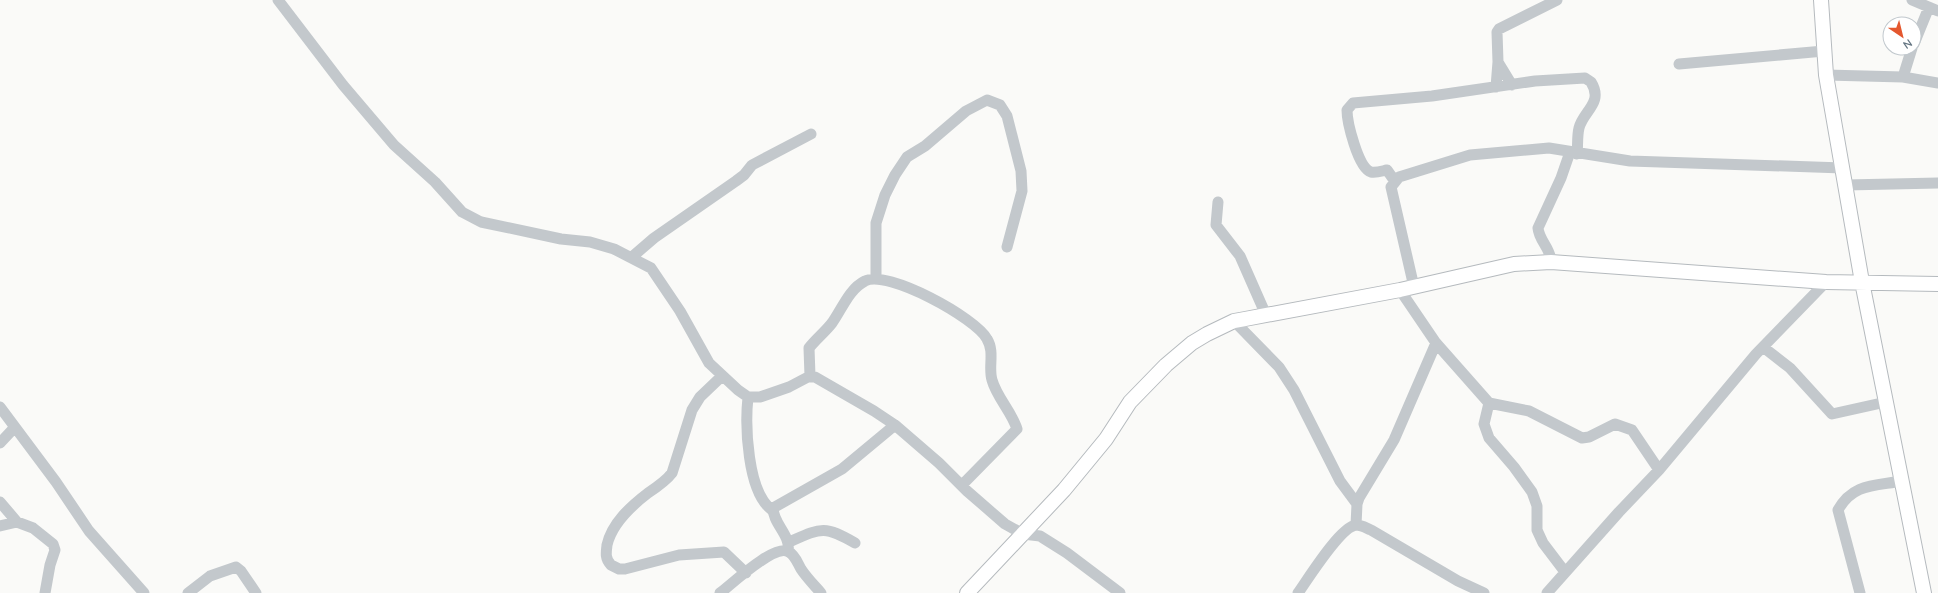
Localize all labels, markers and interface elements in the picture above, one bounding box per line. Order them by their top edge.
north arrow [1882,16,1922,56]
text: N [1900,36,1915,52]

